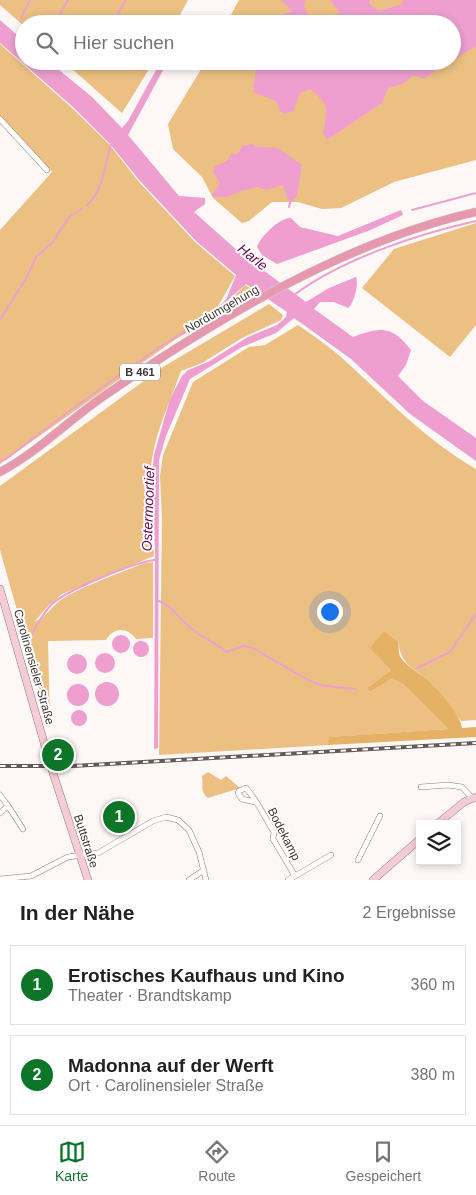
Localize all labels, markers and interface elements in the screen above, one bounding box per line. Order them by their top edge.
search box [15,15,461,70]
icon: search [33,29,61,57]
text: Hier suchen [73,32,174,53]
water label: Harle [235,240,271,274]
street label: Nordumgehung [183,282,261,336]
road number: B 461 [120,364,160,381]
water label: Ostermoortief [139,464,158,552]
your location [317,599,343,625]
street label: Carolinensieler Straße [11,608,57,727]
pin: 2 [42,736,74,774]
pin: 1 [103,798,135,836]
street label: Bodekamp [265,805,303,863]
street label: Buttstraße [71,813,101,870]
map controls [416,820,461,865]
button: layers [416,820,461,865]
text: In der Nähe [20,901,134,924]
text: 2 Ergebnisse [363,904,456,921]
text: Erotisches Kaufhaus und Kino [68,965,345,986]
text: 1 [33,976,41,993]
text: 360 m [411,976,455,993]
text: Theater · Brandtskamp [68,987,232,1004]
text: Madonna auf der Werft [68,1055,274,1076]
text: 2 [33,1066,41,1083]
text: 380 m [411,1066,455,1083]
text: Ort · Carolinensieler Straße [68,1077,264,1094]
tab: Karte [55,1138,88,1184]
tab: Route [198,1138,236,1184]
tab: Gespeichert [346,1138,421,1184]

